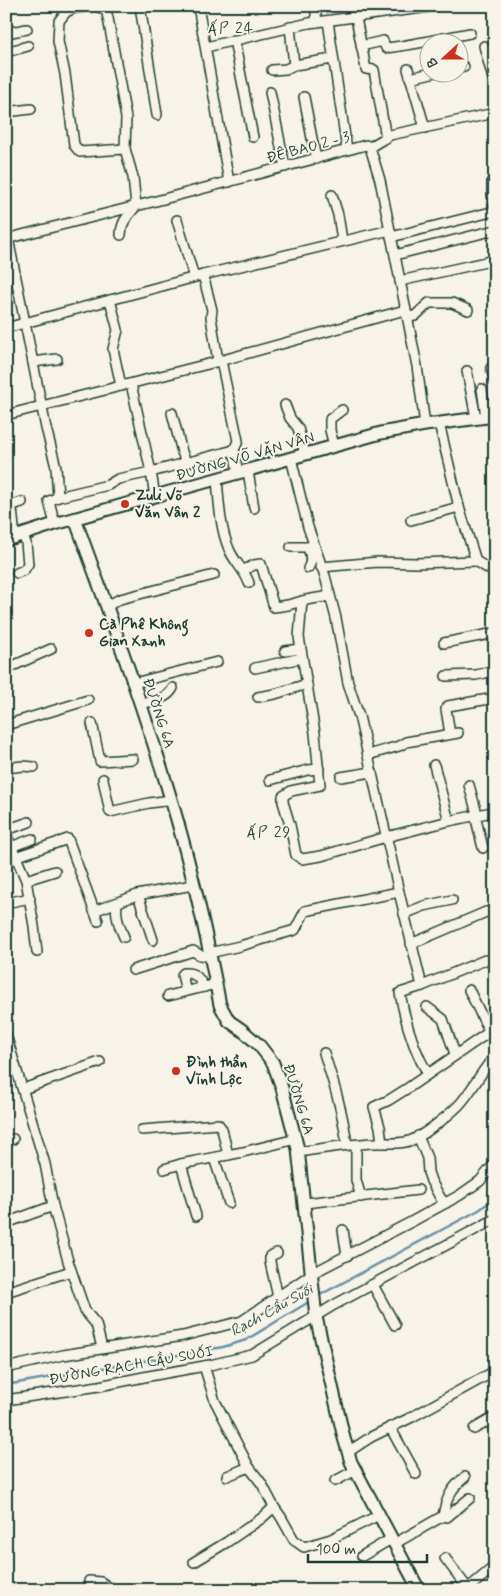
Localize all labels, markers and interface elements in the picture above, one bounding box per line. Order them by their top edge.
district label: ẤP 24 [208,18,254,39]
north arrow [418,32,468,82]
text: B [423,55,443,70]
street label: ĐÊ BAO 2 - 3 [264,127,352,169]
street label: ĐƯỜNG VÕ VĂN VÂN [174,428,317,486]
place label: Zuli Võ Văn Vân 2 [135,486,201,523]
marker: Zuli Võ Văn Vân 2 [119,498,131,510]
place label: Cà Phê Không Gian Xanh [99,615,189,652]
marker: Cà Phê Không Gian Xanh [83,627,95,639]
street label: ĐƯỜNG 6A [137,675,179,751]
district label: ẤP 29 [247,822,291,843]
place label: Đình thần Vĩnh Lộc [186,1053,248,1090]
street label: ĐƯỜNG 6A [278,1061,318,1137]
marker: Đình thần Vĩnh Lộc [170,1065,182,1077]
water label: Rạch Cầu Suối [227,1278,318,1342]
street label: ĐƯỜNG RẠCH CẦU SUỐI [47,1342,215,1390]
scale bar [308,1531,427,1563]
text: 100 m [316,1540,356,1560]

